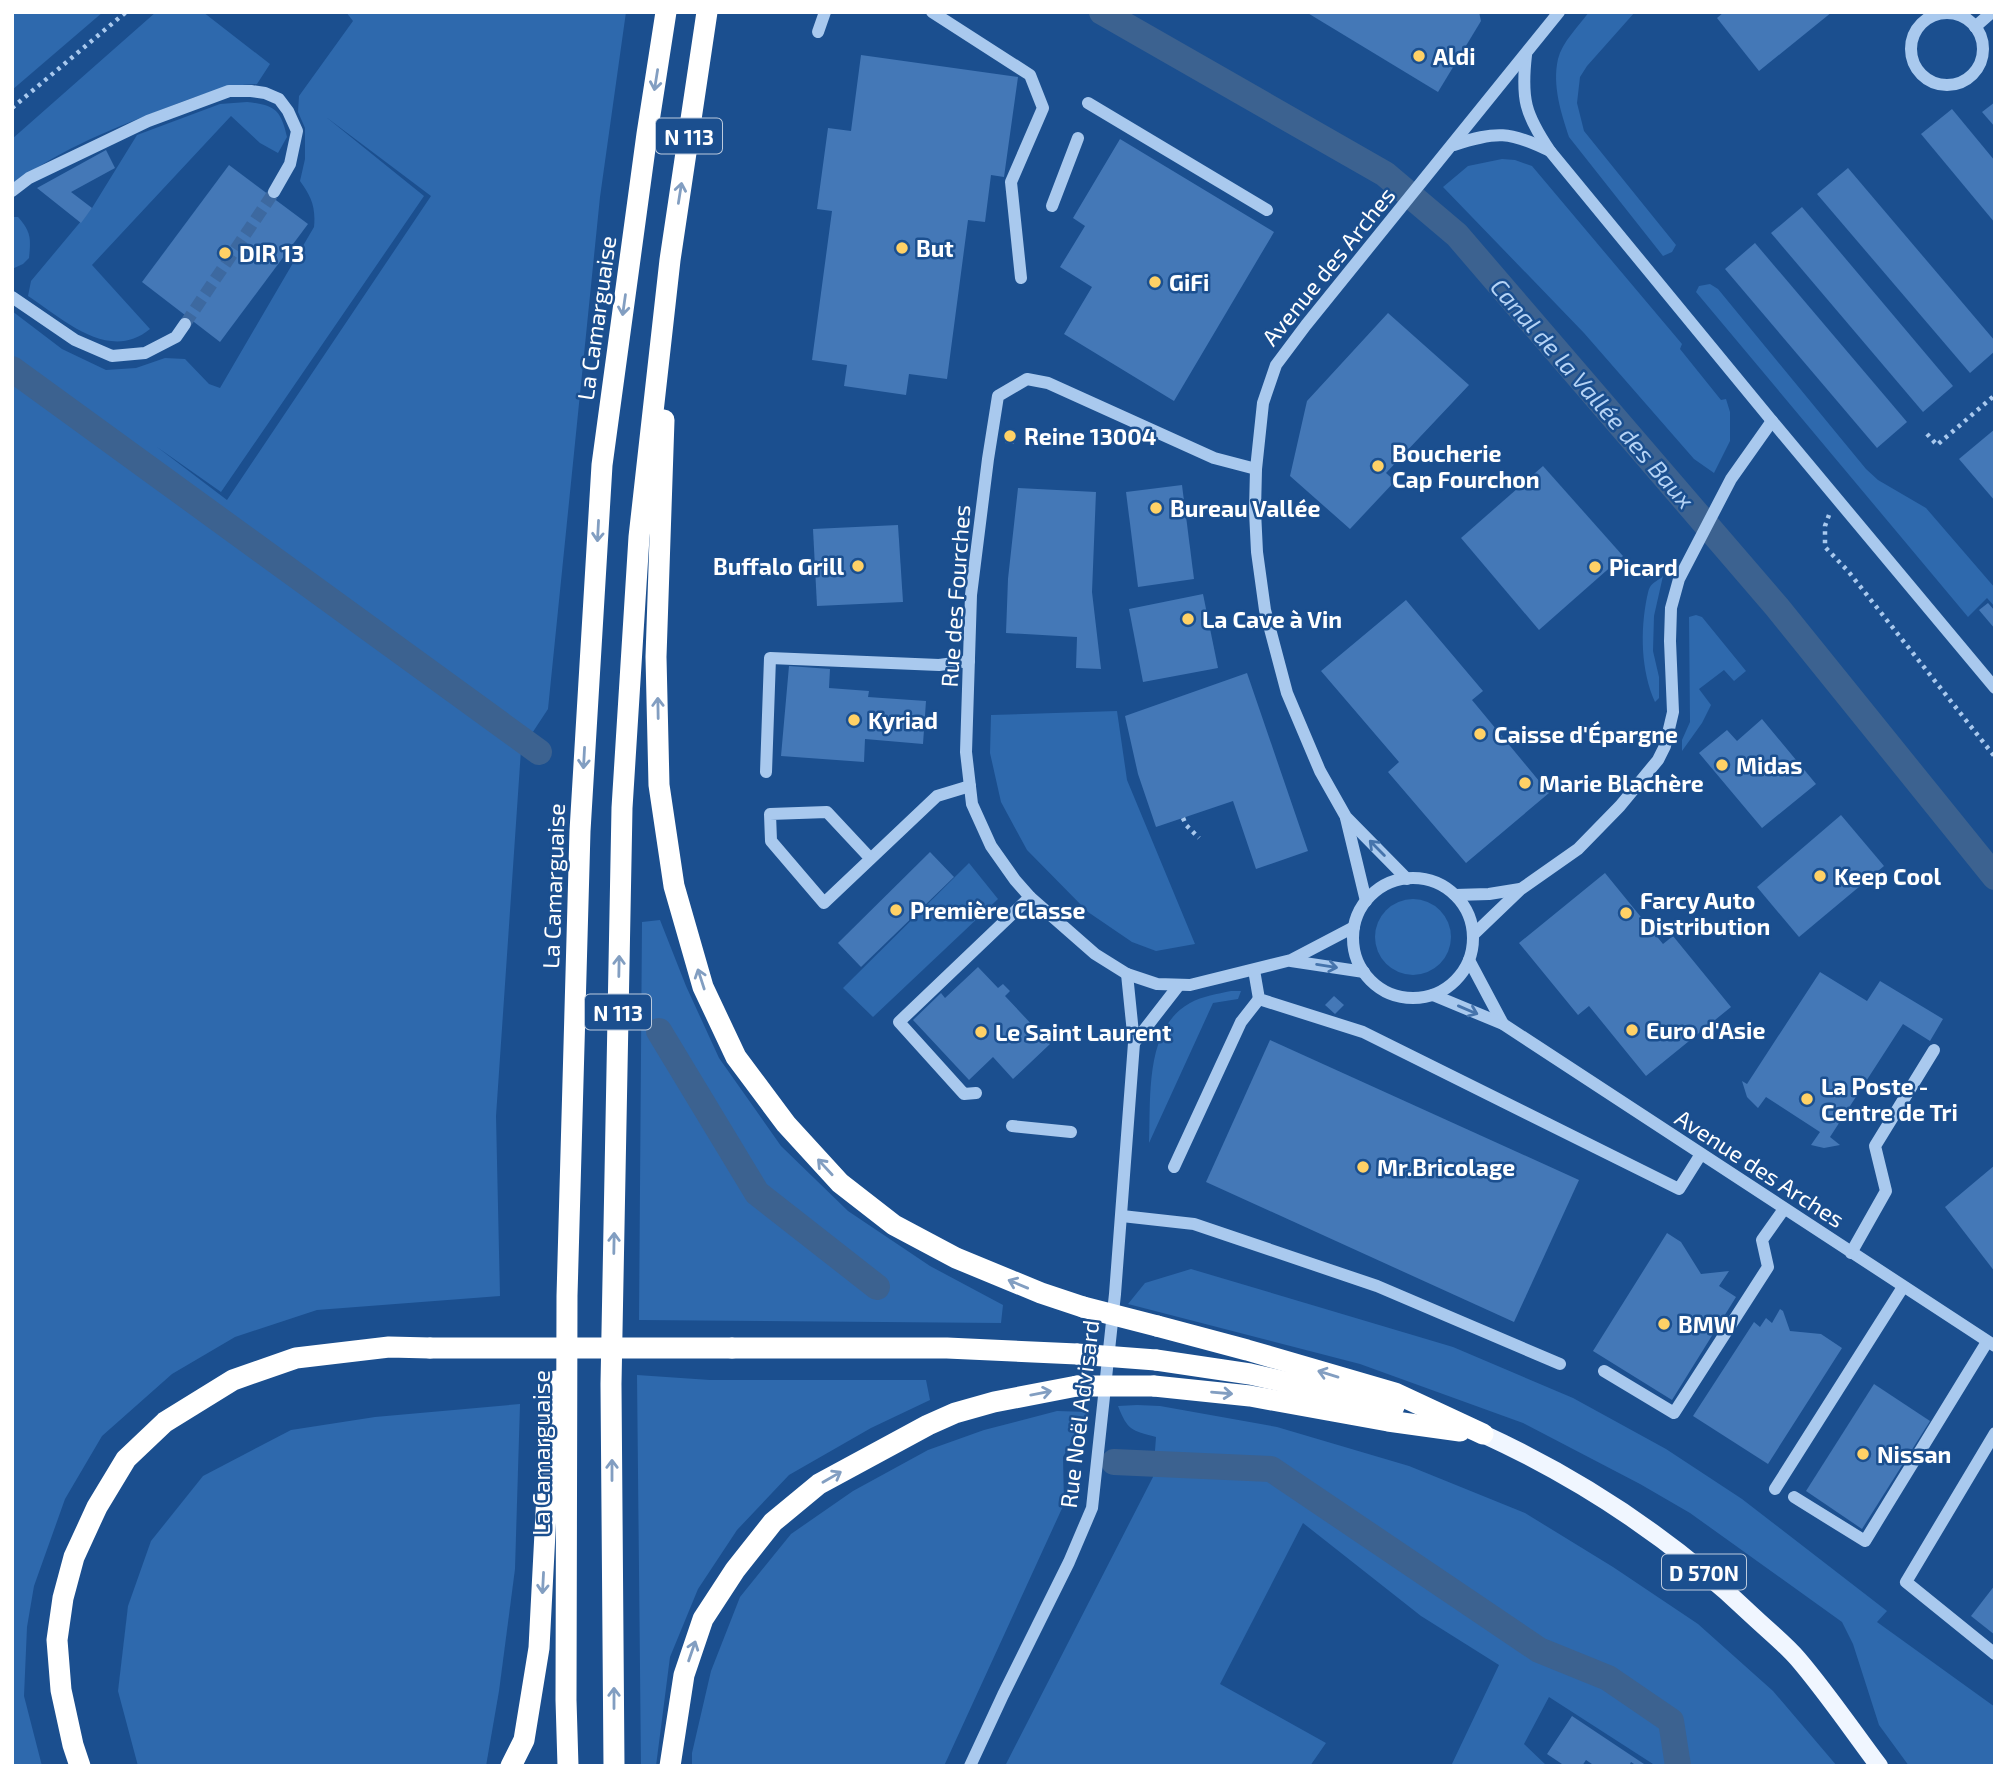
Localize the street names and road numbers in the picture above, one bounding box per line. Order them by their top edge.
road number: N 113 [656,118,722,154]
street label: Avenue des Arches [1255,181,1401,351]
street label: La Camarguaise [571,234,621,402]
street label: Rue des Fourches [935,504,975,688]
street label: La Camarguaise [536,803,570,969]
road number: N 113 [585,995,651,1030]
street label: Avenue des Arches [1670,1103,1850,1233]
street label: Rue Noël Advisard [1054,1318,1104,1510]
street label: La Camarguaise [527,1370,555,1536]
road number: D 570N [1662,1554,1746,1590]

